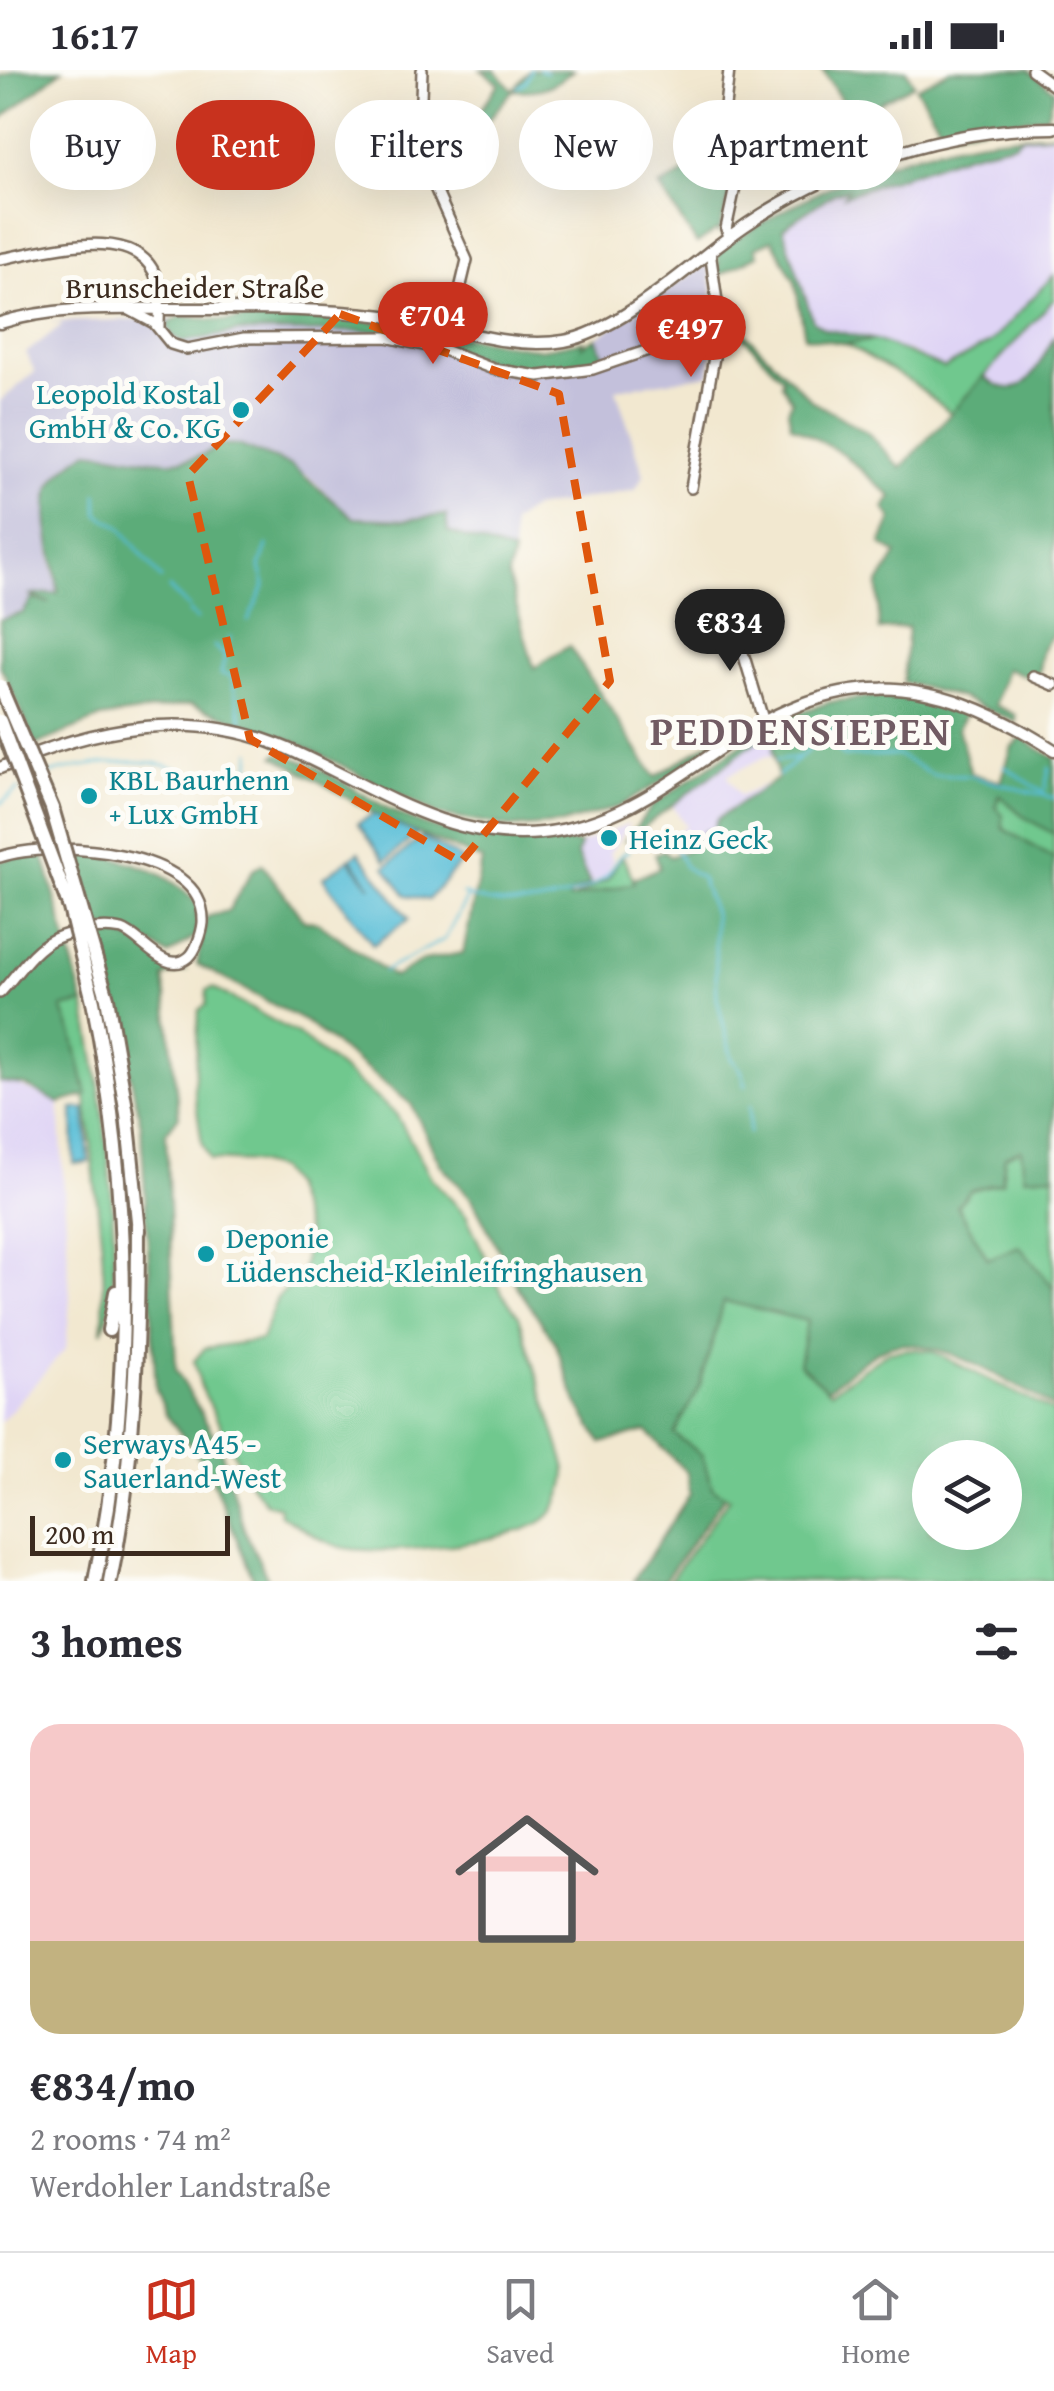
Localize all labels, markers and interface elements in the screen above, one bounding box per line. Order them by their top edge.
text: 16:17 [50,7,140,63]
chip: Buy [30,100,156,190]
chip: Rent [176,100,315,190]
chip: Filters [335,100,499,190]
chip: New [519,100,653,190]
chip: Apartment [673,100,903,190]
street label: Brunscheider Straße [66,265,324,309]
pin: €704 [374,282,492,367]
text: €704 [400,291,466,338]
pin: €497 [632,295,750,380]
text: €497 [658,304,724,351]
place label: Leopold Kostal GmbH & Co. KG [29,371,221,449]
marker: Leopold Kostal GmbH & Co. KG [230,399,252,421]
pin: €834 [671,589,789,674]
text: €834 [697,598,763,645]
district label: PEDDENSIEPEN [650,701,952,760]
place label: KBL Baurhenn + Lux GmbH [109,757,290,835]
marker: KBL Baurhenn + Lux GmbH [78,785,100,807]
place label: Heinz Geck [629,816,769,860]
marker: Heinz Geck [598,827,620,849]
place label: Deponie Lüdenscheid-Kleinleifringhausen [226,1215,643,1293]
marker: Deponie Lüdenscheid-Kleinleifringhausen [195,1243,217,1265]
place label: Serways A45 - Sauerland-West [83,1421,282,1499]
map controls [912,1440,1022,1550]
button: layers [912,1440,1022,1550]
marker: Serways A45 - Sauerland-West [52,1449,74,1471]
scale bar [30,1511,230,1556]
text: 200 m [45,1513,114,1554]
text: 3 homes [30,1611,183,1672]
icon: filters [969,1614,1024,1669]
icon: home [437,1789,617,1969]
text: €834/mo [30,2054,195,2115]
text: 2 rooms · 74 m² [30,2115,231,2162]
text: Werdohler Landstraße [30,2162,331,2209]
tab: Map [144,2272,199,2373]
tab: Saved [486,2272,554,2373]
tab: Home [841,2272,910,2373]

